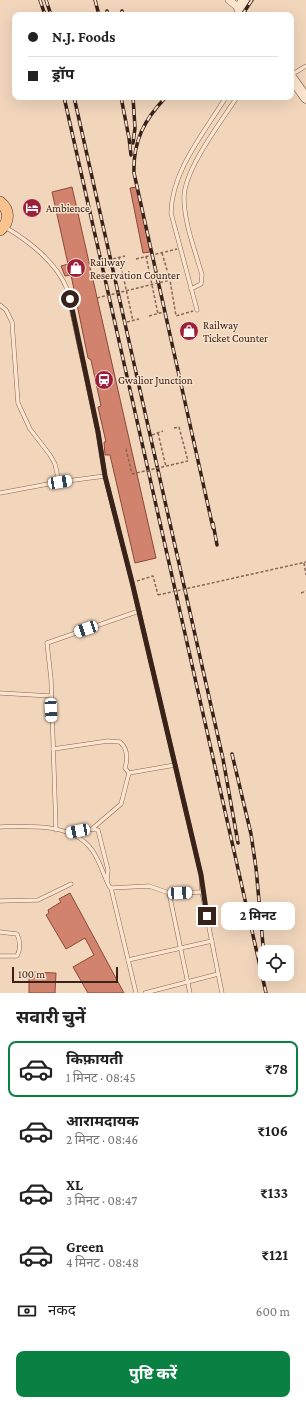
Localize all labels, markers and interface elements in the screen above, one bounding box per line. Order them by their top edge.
text: N.J. Foods [52,29,115,45]
text: ड्रॉप [52,66,74,82]
hotel icon: Ambience [21,197,43,219]
place label: Ambience [46,202,90,214]
place label: Railway Reservation Counter [90,256,180,281]
shop icon: Railway Reservation Counter [65,257,87,279]
route start [61,290,79,308]
place label: Railway Ticket Counter [203,319,268,344]
shop icon: Railway Ticket Counter [178,320,200,342]
station icon: Gwalior Junction [93,369,115,391]
place label: Gwalior Junction [118,374,193,387]
car [47,474,73,490]
car [73,619,99,639]
car [44,698,58,722]
car [65,823,91,839]
car [168,886,192,900]
callout: 2 मिनट [221,902,295,930]
route end [198,907,216,925]
text: 2 मिनट [240,908,276,923]
map controls [258,945,294,981]
button: locate [258,945,294,981]
scale bar [12,965,118,984]
text: 100 m [18,968,45,980]
text: सवारी चुनें [16,1007,86,1027]
icon: car [18,1051,54,1087]
text: किफ़ायती [66,1051,123,1067]
text: ₹78 [265,1061,288,1077]
text: 1 मिनट · 08:45 [66,1070,136,1085]
icon: car [18,1113,54,1149]
text: आरामदायक [66,1113,139,1129]
text: ₹106 [257,1123,288,1139]
text: 2 मिनट · 08:46 [66,1132,138,1147]
icon: car [18,1175,54,1211]
text: XL [66,1177,83,1193]
text: ₹133 [260,1185,288,1201]
text: 3 मिनट · 08:47 [66,1193,137,1208]
icon: car [18,1237,54,1273]
text: Green [66,1239,104,1255]
text: ₹121 [261,1247,288,1263]
text: 4 मिनट · 08:48 [66,1255,139,1270]
icon: cash [16,1300,38,1322]
text: नकद [48,1302,76,1318]
text: 600 m [256,1304,290,1319]
button: पुष्टि करें [16,1351,290,1397]

